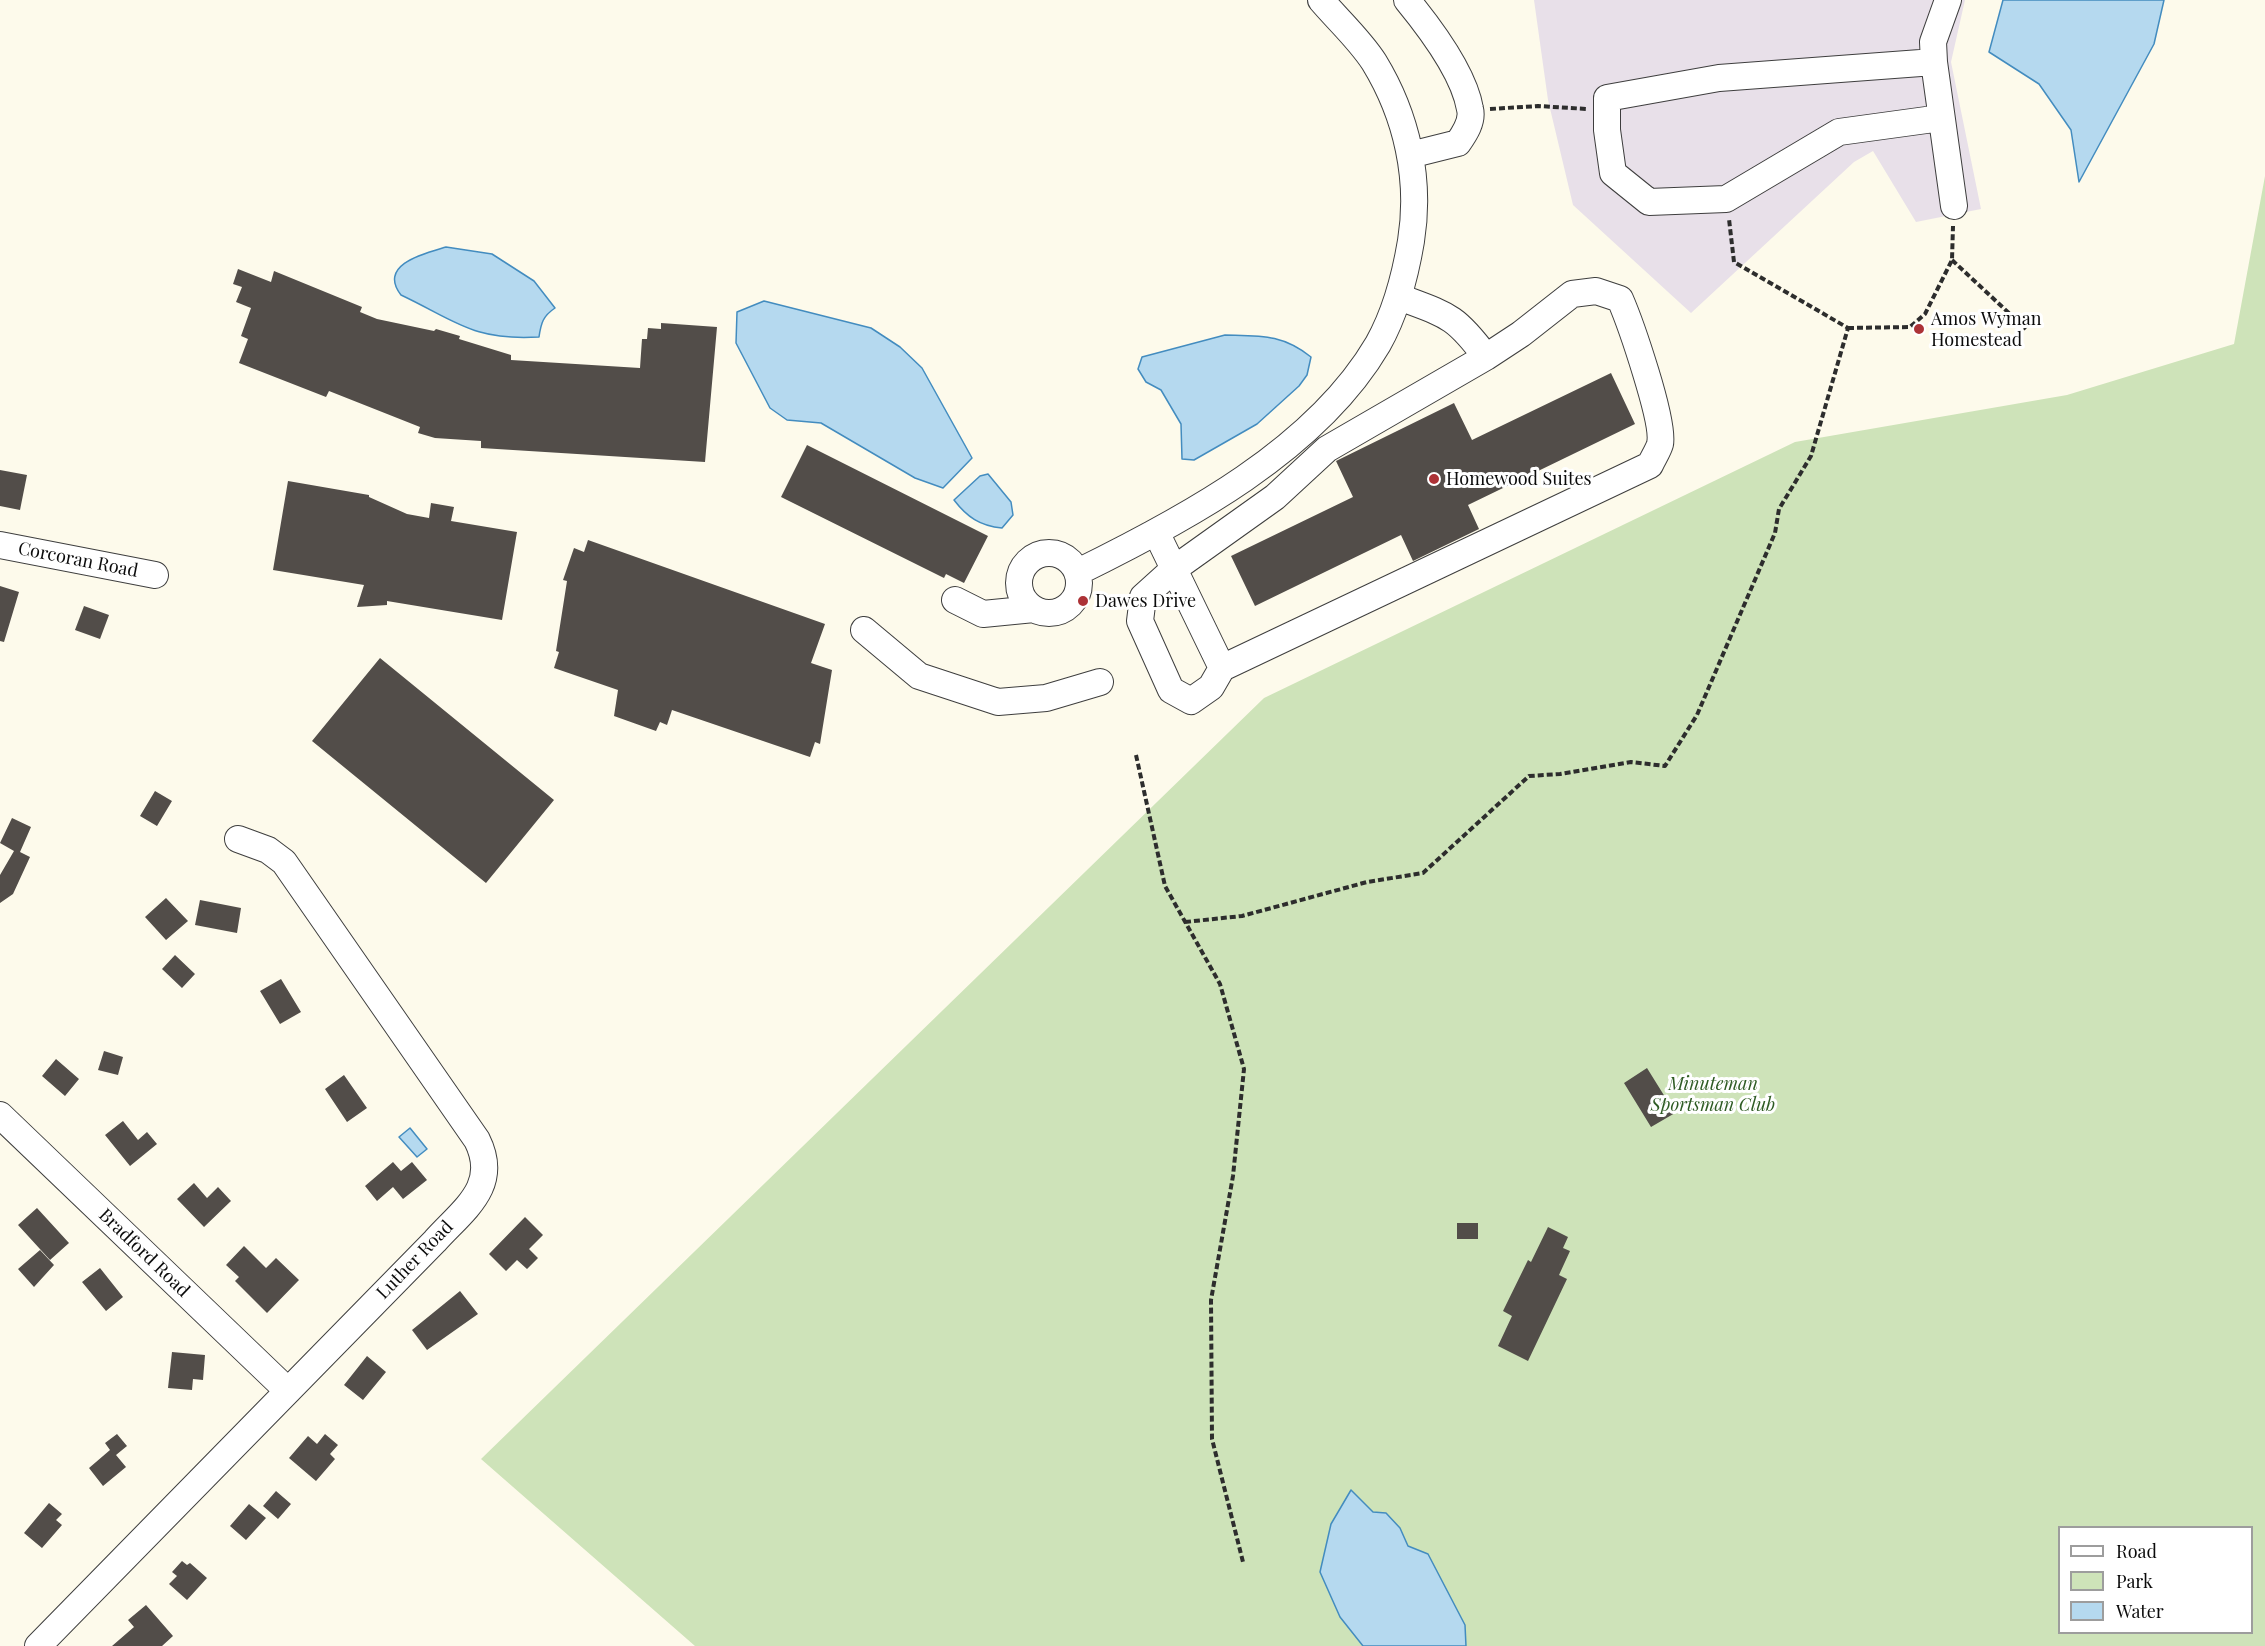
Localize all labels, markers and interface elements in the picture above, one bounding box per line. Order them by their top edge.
place label: Amos Wyman Homestead [1931,308,2041,350]
marker: Amos Wyman Homestead [1912,322,1926,336]
place label: Homewood Suites [1446,468,1592,490]
marker: Homewood Suites [1427,472,1441,486]
street label: Corcoran Road [16,538,140,582]
place label: Dawes Drive [1095,590,1196,612]
marker: Dawes Drive [1076,594,1090,608]
park label: Minuteman Sportsman Club [1651,1073,1775,1116]
street label: Bradford Road [94,1204,194,1302]
street label: Luther Road [372,1216,458,1304]
legend [2058,1526,2253,1634]
text: Road [2116,1539,2157,1563]
text: Park [2116,1569,2153,1593]
text: Water [2116,1599,2164,1623]

